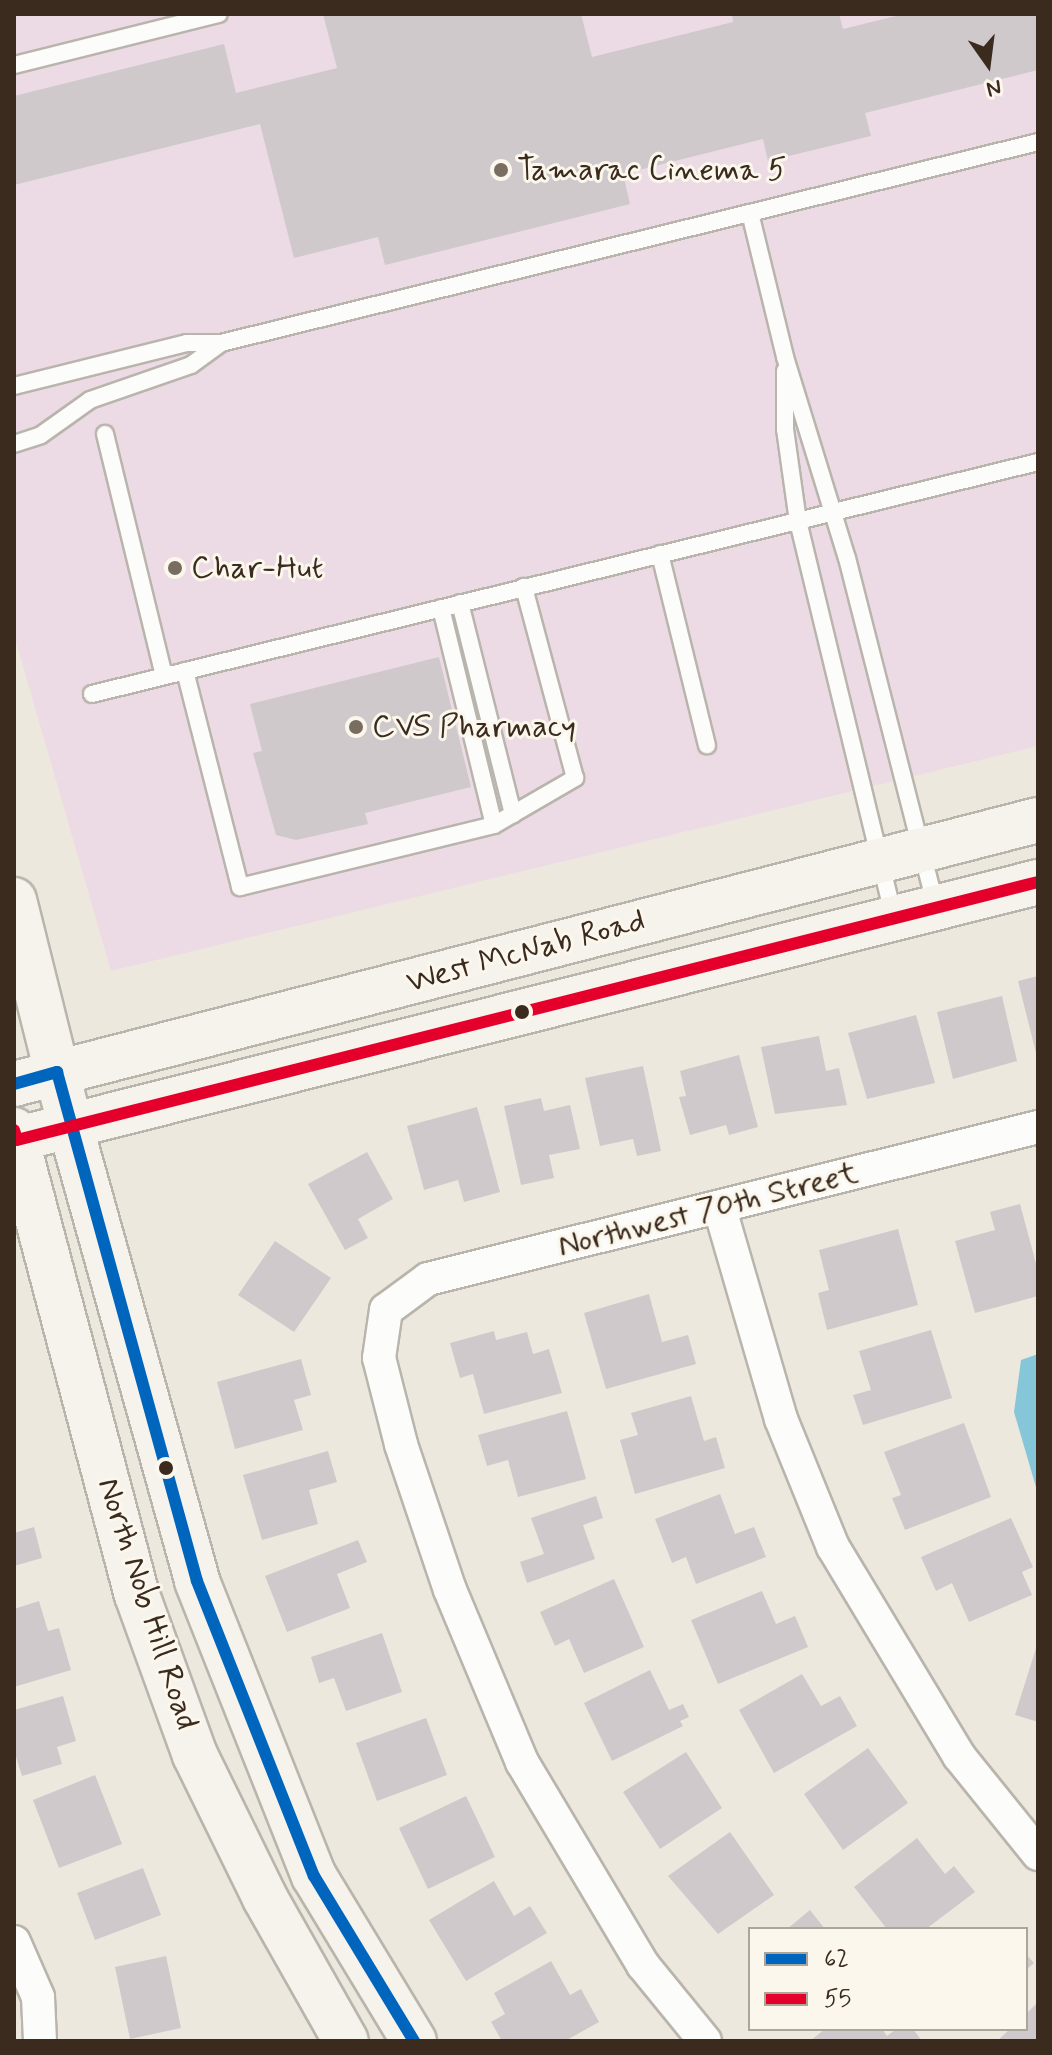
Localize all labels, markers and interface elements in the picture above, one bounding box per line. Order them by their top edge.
north arrow [948,24,1028,104]
text: N [983,72,1004,103]
place label: Tamarac Cinema 5 [517,151,793,189]
marker: Tamarac Cinema 5 [492,161,510,179]
place label: Char-Hut [191,549,323,587]
marker: Char-Hut [166,559,184,577]
place label: CVS Pharmacy [372,708,576,746]
marker: CVS Pharmacy [347,718,365,736]
street label: West McNab Road [404,902,648,1002]
unlabelled marker [514,1004,530,1020]
street label: Northwest 70th Street [554,1154,862,1266]
unlabelled marker [158,1460,174,1476]
street label: North Nob Hill Road [89,1475,205,1733]
legend [748,1927,1028,2031]
text: 62 [824,1944,849,1975]
text: 55 [824,1984,851,2015]

